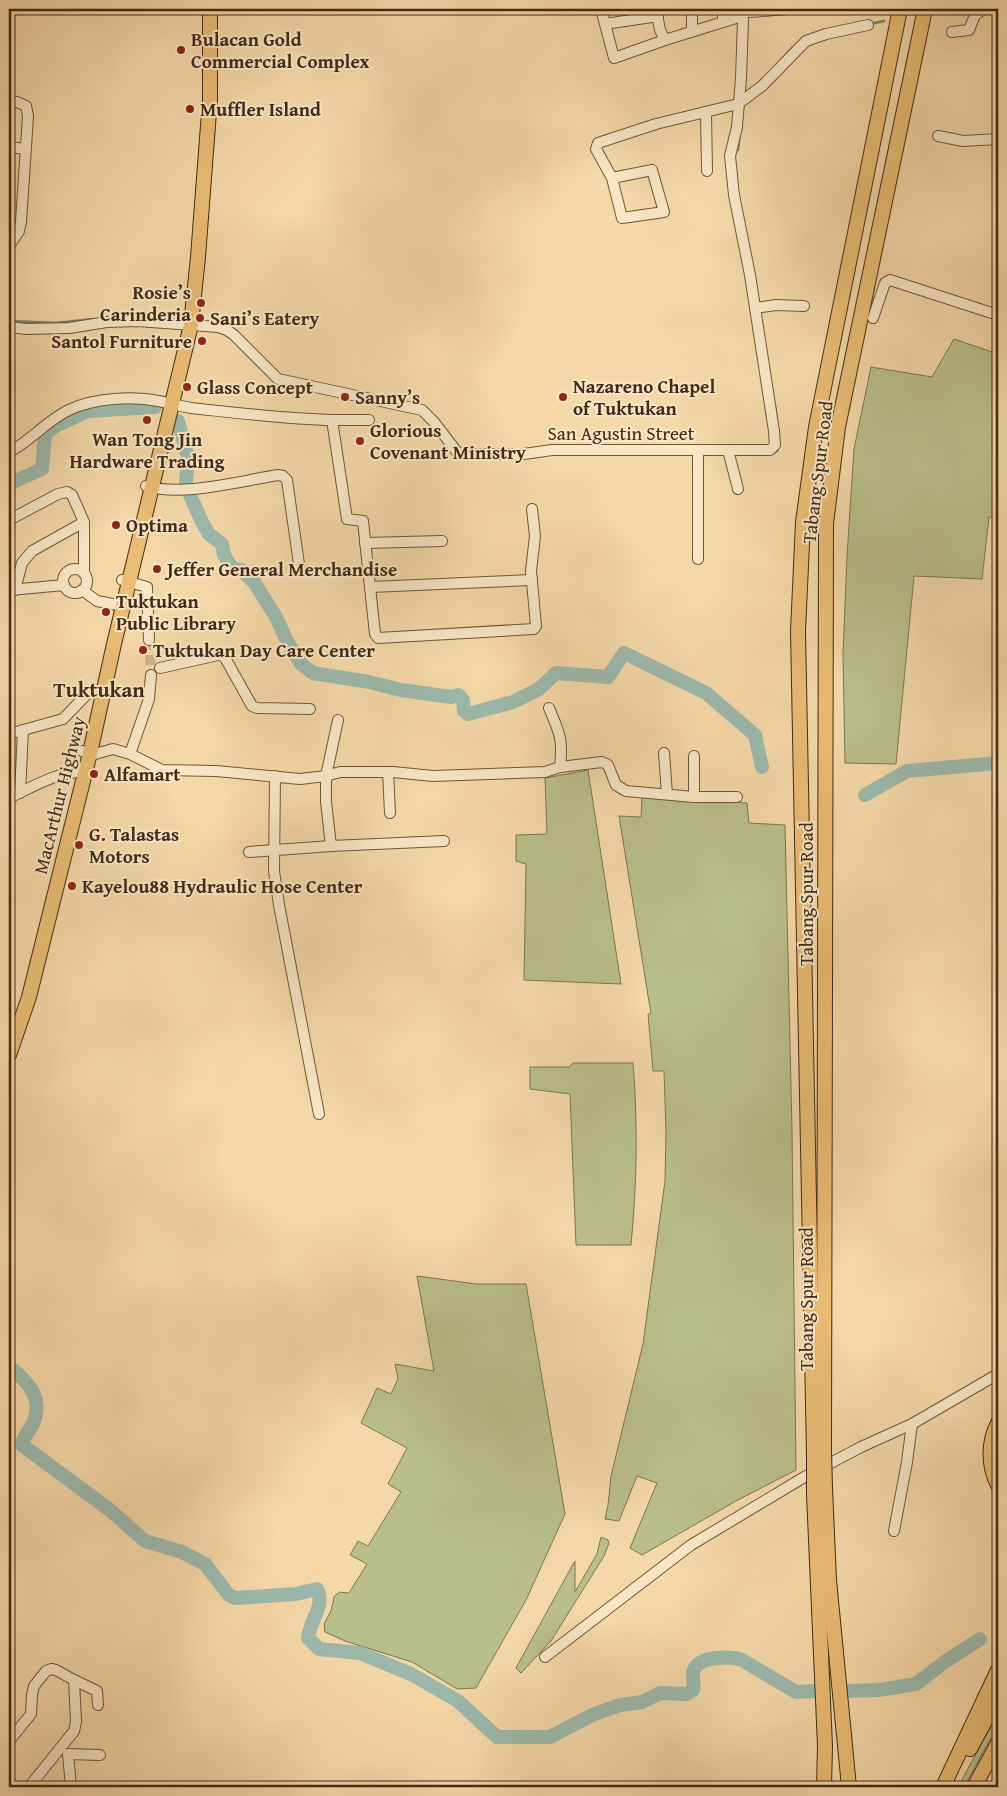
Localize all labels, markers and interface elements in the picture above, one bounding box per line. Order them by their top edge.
place label: Bulacan Gold Commercial Complex [191,25,370,75]
marker: Bulacan Gold Commercial Complex [175,44,187,56]
place label: Muffler Island [200,95,321,123]
marker: Muffler Island [184,103,196,115]
place label: Rosie’s Carinderia [100,278,191,328]
marker: Rosie’s Carinderia [195,297,207,309]
place label: Sani’s Eatery [210,304,319,332]
marker: Sani’s Eatery [194,312,206,324]
place label: Santol Furniture [51,327,192,355]
marker: Santol Furniture [196,335,208,347]
place label: Nazareno Chapel of Tuktukan [573,372,715,422]
place label: Glass Concept [197,373,314,401]
marker: Glass Concept [181,381,193,393]
place label: Sanny’s [355,383,420,411]
marker: Sanny’s [339,391,351,403]
marker: Nazareno Chapel of Tuktukan [557,391,569,403]
street label: Tabang Spur Road [794,398,840,545]
marker: Wan Tong Jin Hardware Trading [141,414,153,426]
place label: Glorious Covenant Ministry [370,416,526,466]
street label: San Agustin Street [548,419,695,447]
place label: Wan Tong Jin Hardware Trading [70,425,225,475]
marker: Glorious Covenant Ministry [354,435,366,447]
place label: Optima [126,511,188,539]
marker: Optima [110,519,122,531]
place label: Jeffer General Merchandise [164,555,397,583]
marker: Jeffer General Merchandise [151,563,163,575]
place label: Tuktukan Public Library [116,587,236,637]
marker: Tuktukan Public Library [100,606,112,618]
place label: Tuktukan Day Care Center [153,636,375,664]
marker: Tuktukan Day Care Center [137,644,149,656]
district label: Tuktukan [53,674,145,705]
street label: MacArthur Highway [26,713,92,877]
place label: Alfamart [104,760,181,788]
marker: Alfamart [88,768,100,780]
place label: G. Talastas Motors [89,820,179,870]
street label: Tabang Spur Road [792,821,820,966]
marker: G. Talastas Motors [73,839,85,851]
place label: Kayelou88 Hydraulic Hose Center [82,872,363,900]
marker: Kayelou88 Hydraulic Hose Center [66,880,78,892]
street label: Tabang Spur Road [792,1226,820,1371]

